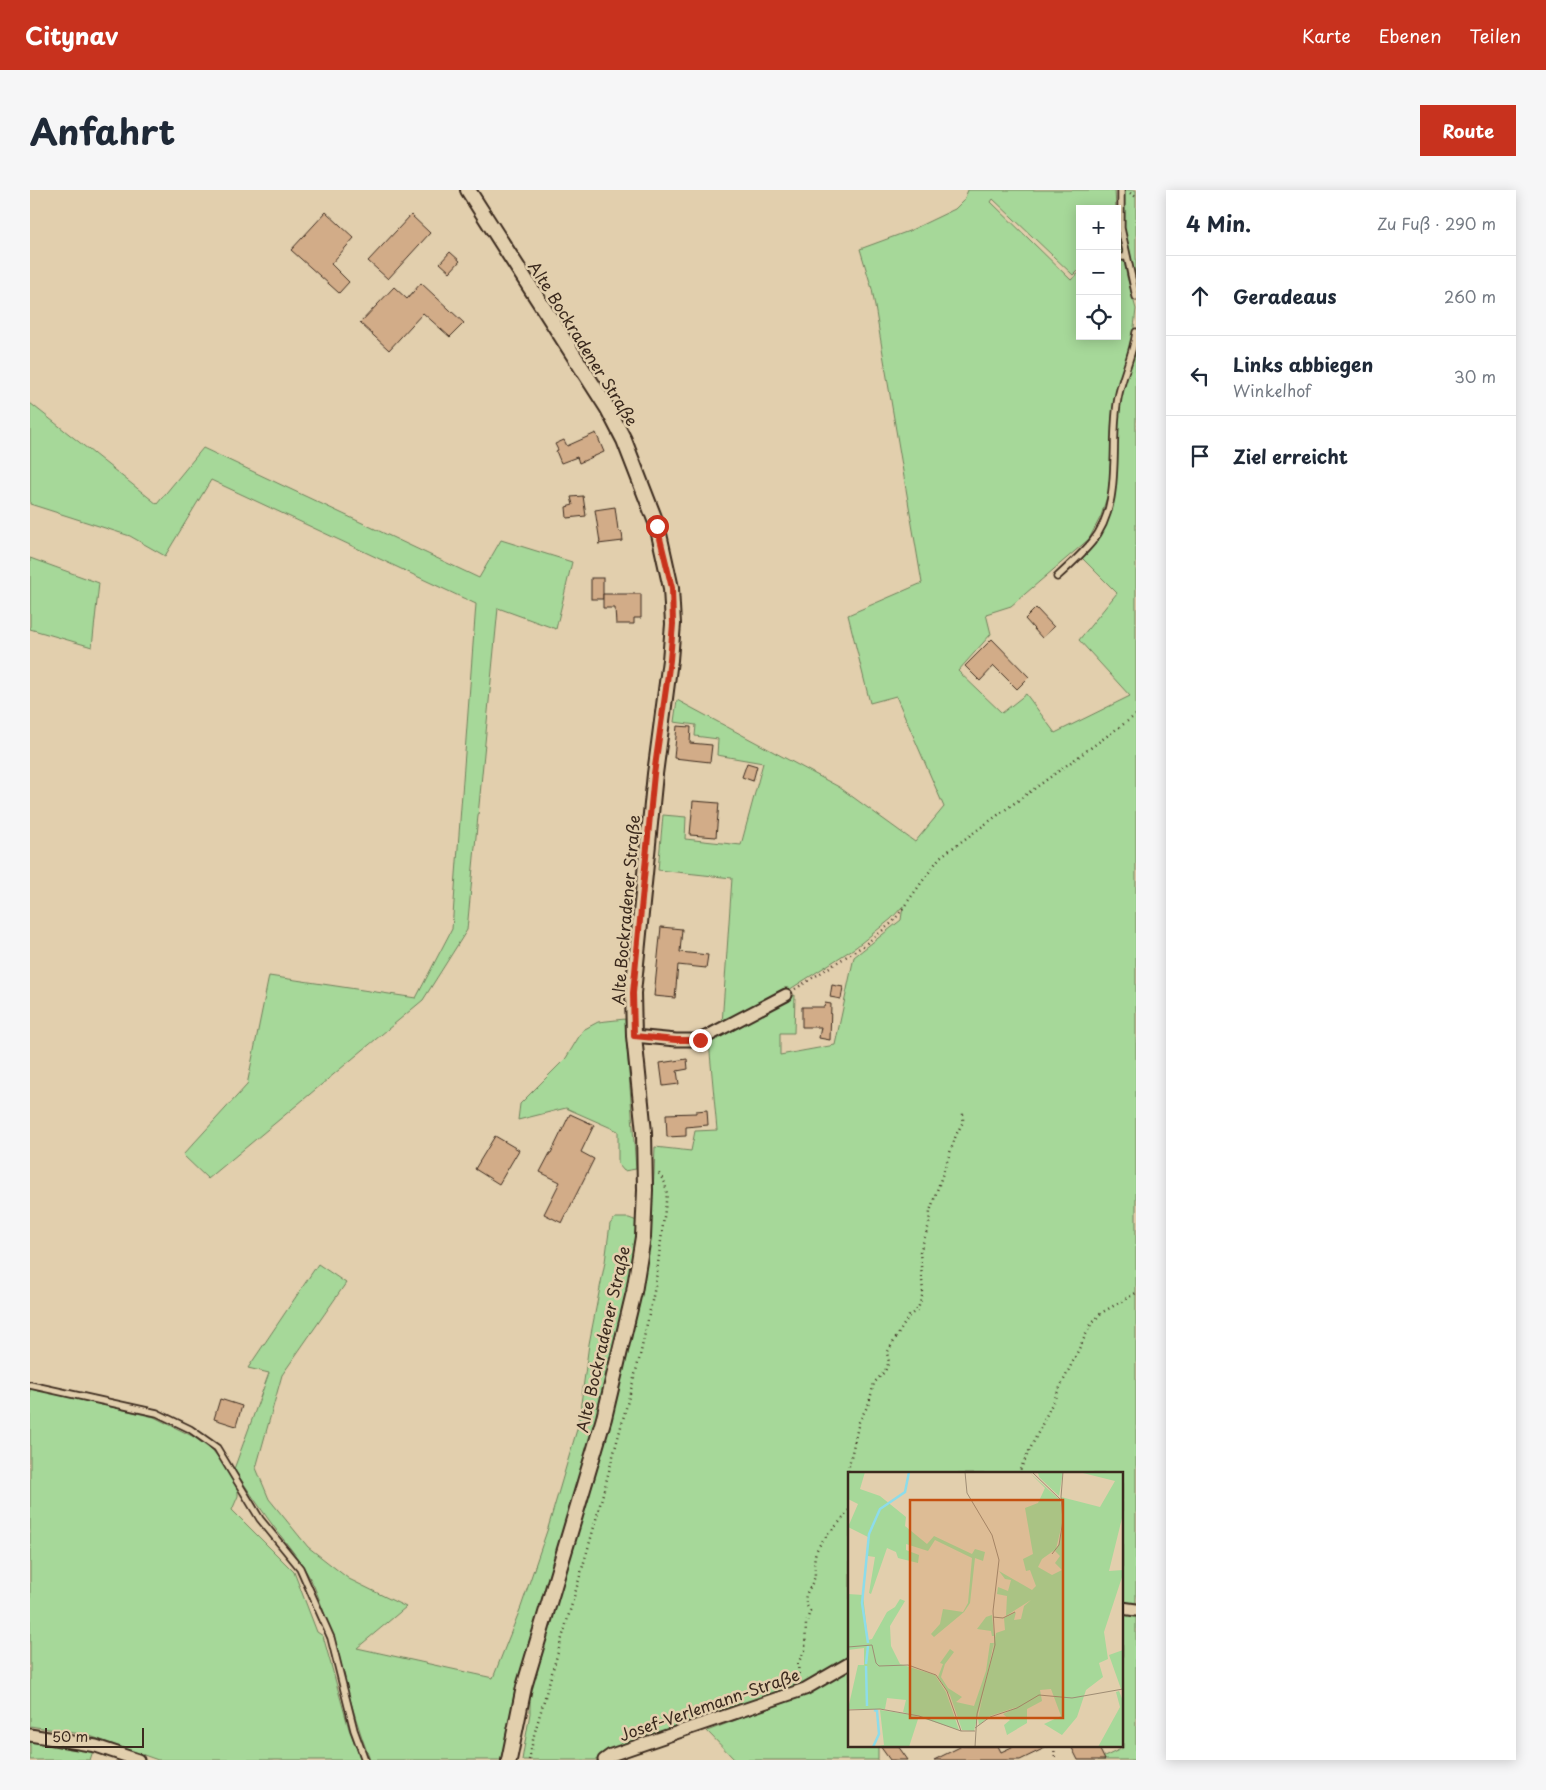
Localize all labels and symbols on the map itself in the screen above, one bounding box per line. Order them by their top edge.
street label: Alte Bockradener Straße [523,256,645,430]
route start [646,515,669,538]
street label: Alte Bockradener Straße [605,814,645,1006]
route end [689,1029,712,1052]
street label: Alte Bockradener Straße [569,1243,635,1435]
inset map [848,1472,1124,1748]
street label: Josef-Verlemann-Straße [616,1662,802,1746]
scale bar [45,1725,144,1748]

